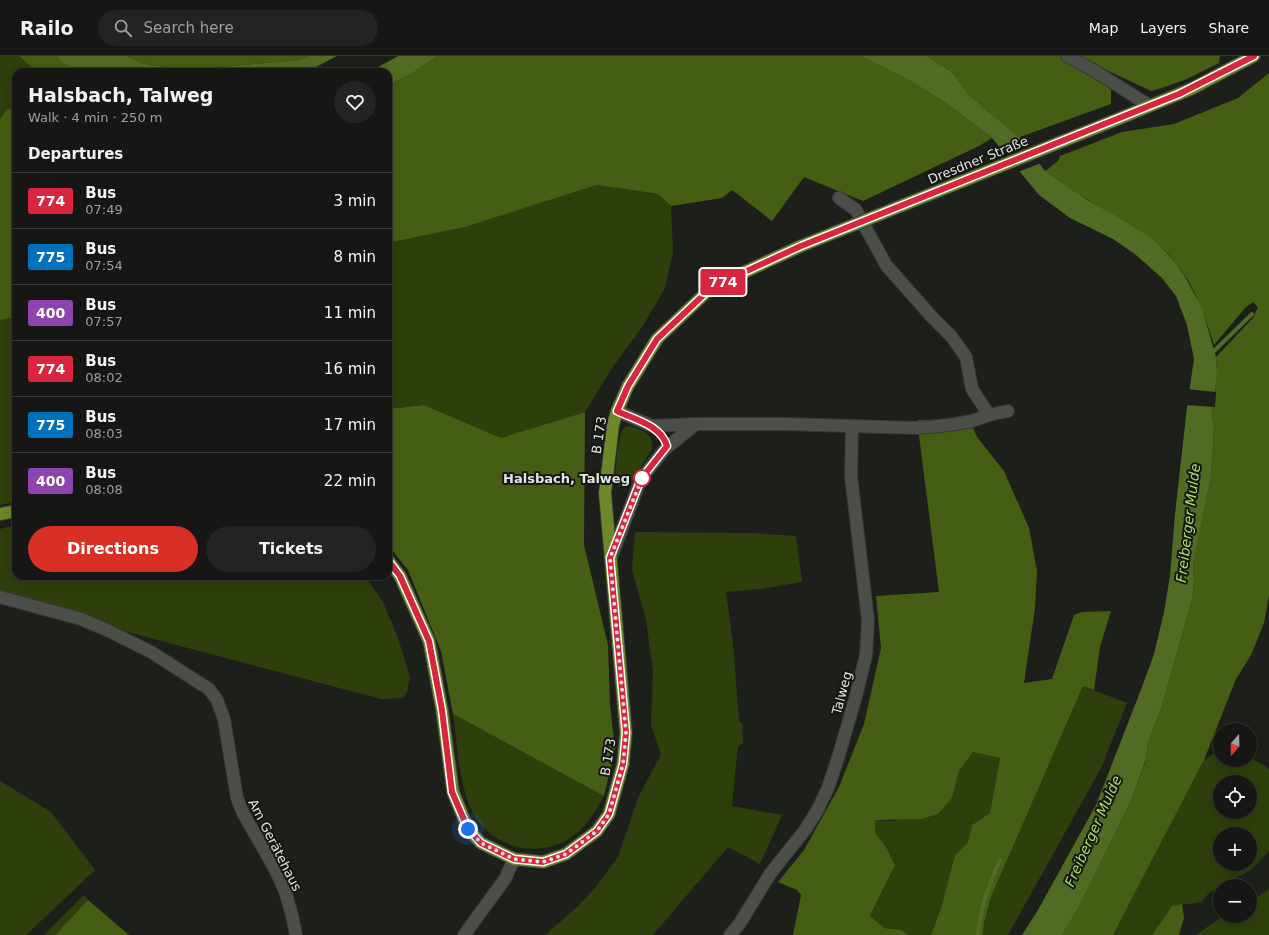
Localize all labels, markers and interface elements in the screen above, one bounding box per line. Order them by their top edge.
search box [98,10,378,46]
text: Railo [20,17,74,39]
icon: search [112,17,134,39]
text: Search here [144,19,234,37]
text: Map [1089,20,1118,36]
text: Layers [1140,20,1187,36]
text: Share [1209,20,1249,36]
button: heart [334,81,376,123]
text: Halsbach, Talweg [28,84,213,106]
text: Walk · 4 min · 250 m [28,110,162,125]
street label: Dresdner Straße [926,133,1030,187]
text: Departures [28,145,123,163]
text: Bus [85,184,116,202]
text: 3 min [333,192,376,210]
text: 774 [36,193,65,209]
text: 07:49 [85,202,123,217]
text: Bus [85,240,116,258]
text: 8 min [333,248,376,266]
text: 775 [36,249,65,265]
text: 07:54 [85,258,123,273]
line badge: 774 [700,269,746,295]
text: 774 [708,274,738,290]
text: Bus [85,296,116,314]
text: 11 min [324,304,376,322]
text: 400 [36,305,65,321]
text: 07:57 [85,314,123,329]
text: Bus [85,352,116,370]
text: 16 min [324,360,376,378]
text: 774 [36,361,65,377]
text: 08:02 [85,370,123,385]
text: Bus [85,408,116,426]
street label: B 173 [589,415,609,455]
text: 17 min [324,416,376,434]
text: 775 [36,417,65,433]
text: 08:03 [85,426,123,441]
water label: Freiberger Mulde [1173,463,1203,583]
text: Bus [85,464,116,482]
marker: Halsbach, Talweg [633,469,651,487]
place label: Halsbach, Talweg [503,471,630,486]
text: 22 min [324,472,376,490]
text: 400 [36,473,65,489]
text: 08:08 [85,482,123,497]
button: Directions [28,526,198,572]
button: Tickets [206,526,376,572]
street label: Talweg [829,670,855,717]
north arrow [1213,723,1257,767]
map controls [1213,723,1257,923]
street label: B 173 [597,737,619,777]
water label: Freiberger Mulde [1061,773,1125,889]
button: locate [1213,775,1257,819]
street label: Am Gerätehaus [245,796,305,894]
your location [458,819,478,839]
button: + [1213,827,1257,871]
button: − [1213,879,1257,923]

